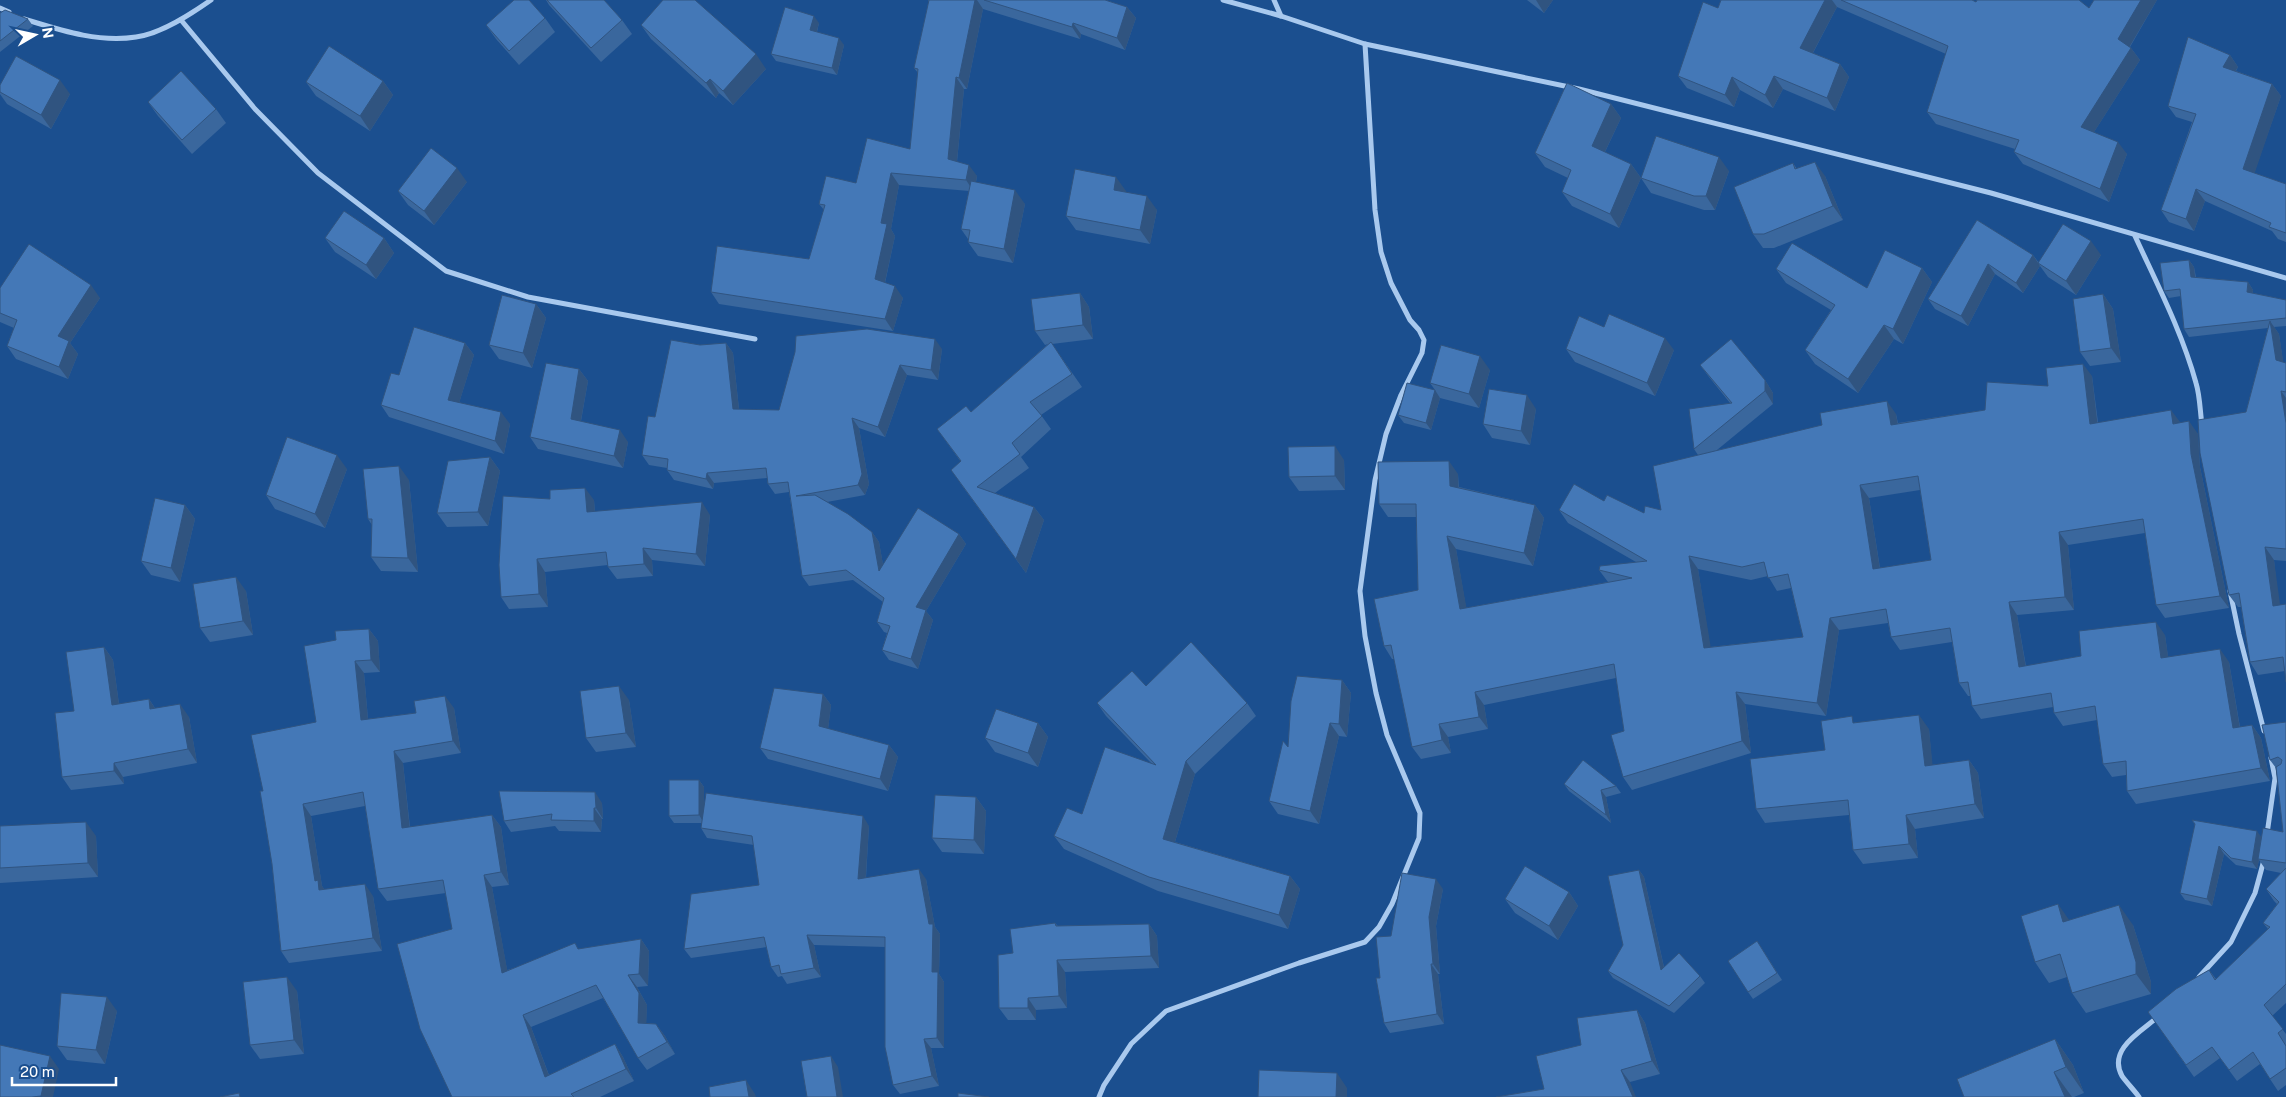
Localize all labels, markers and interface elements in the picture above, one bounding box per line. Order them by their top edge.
north arrow [10,10,60,60]
text: N [39,26,57,40]
scale bar [12,1054,116,1086]
text: 20 m [20,1063,55,1080]

